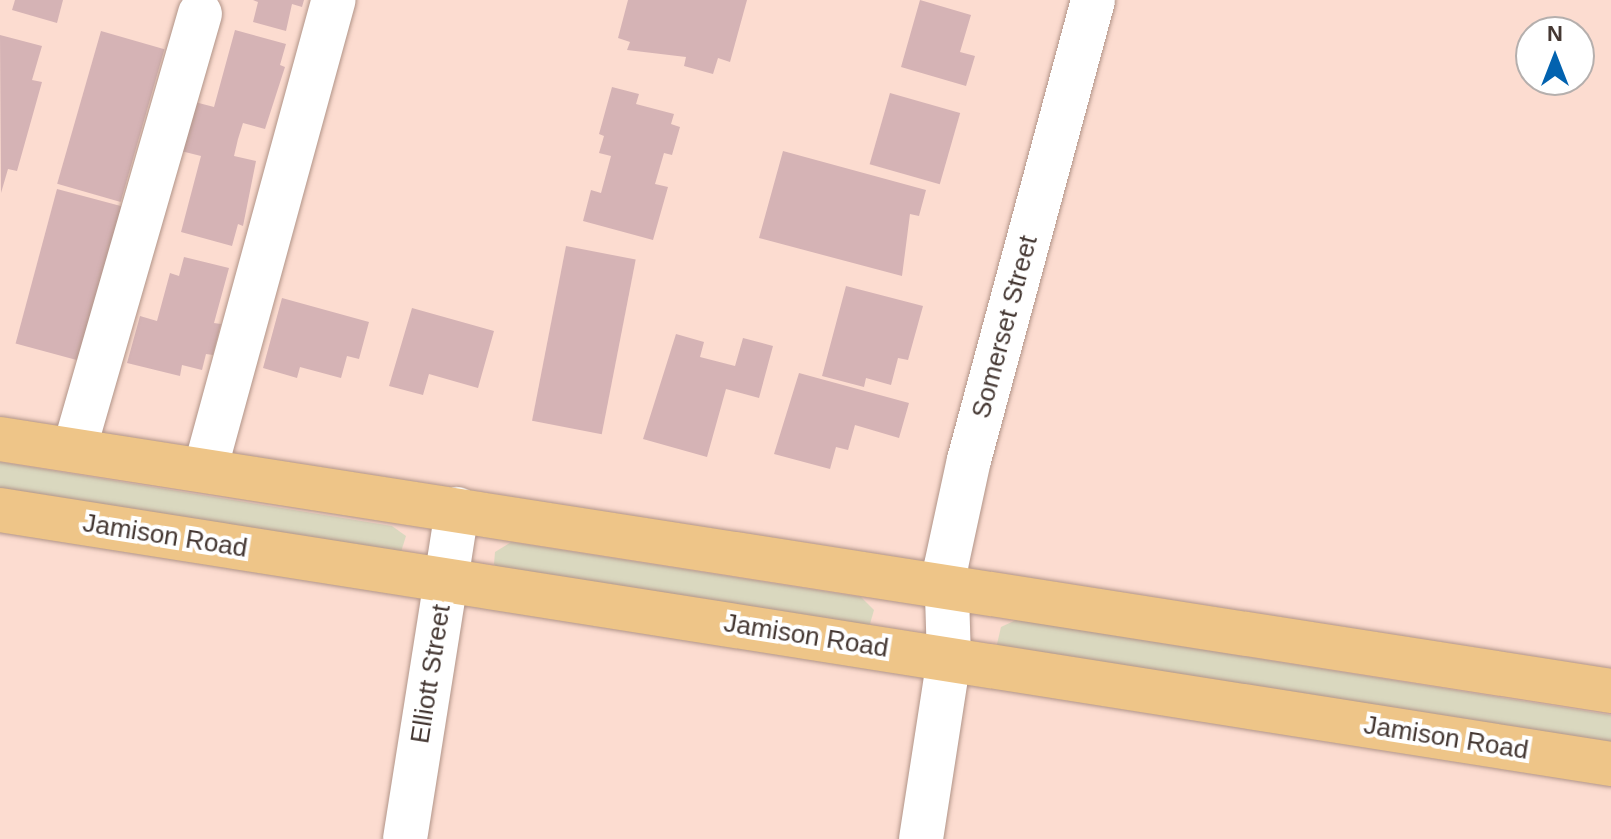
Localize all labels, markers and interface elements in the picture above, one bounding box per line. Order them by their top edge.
north arrow [1515,16,1595,96]
text: N [1547,21,1563,46]
street label: Somerset Street [966,232,1044,422]
street label: Jamison Road [80,508,250,564]
street label: Elliott Street [405,602,457,746]
street label: Jamison Road [721,608,891,664]
street label: Jamison Road [1361,710,1531,766]

